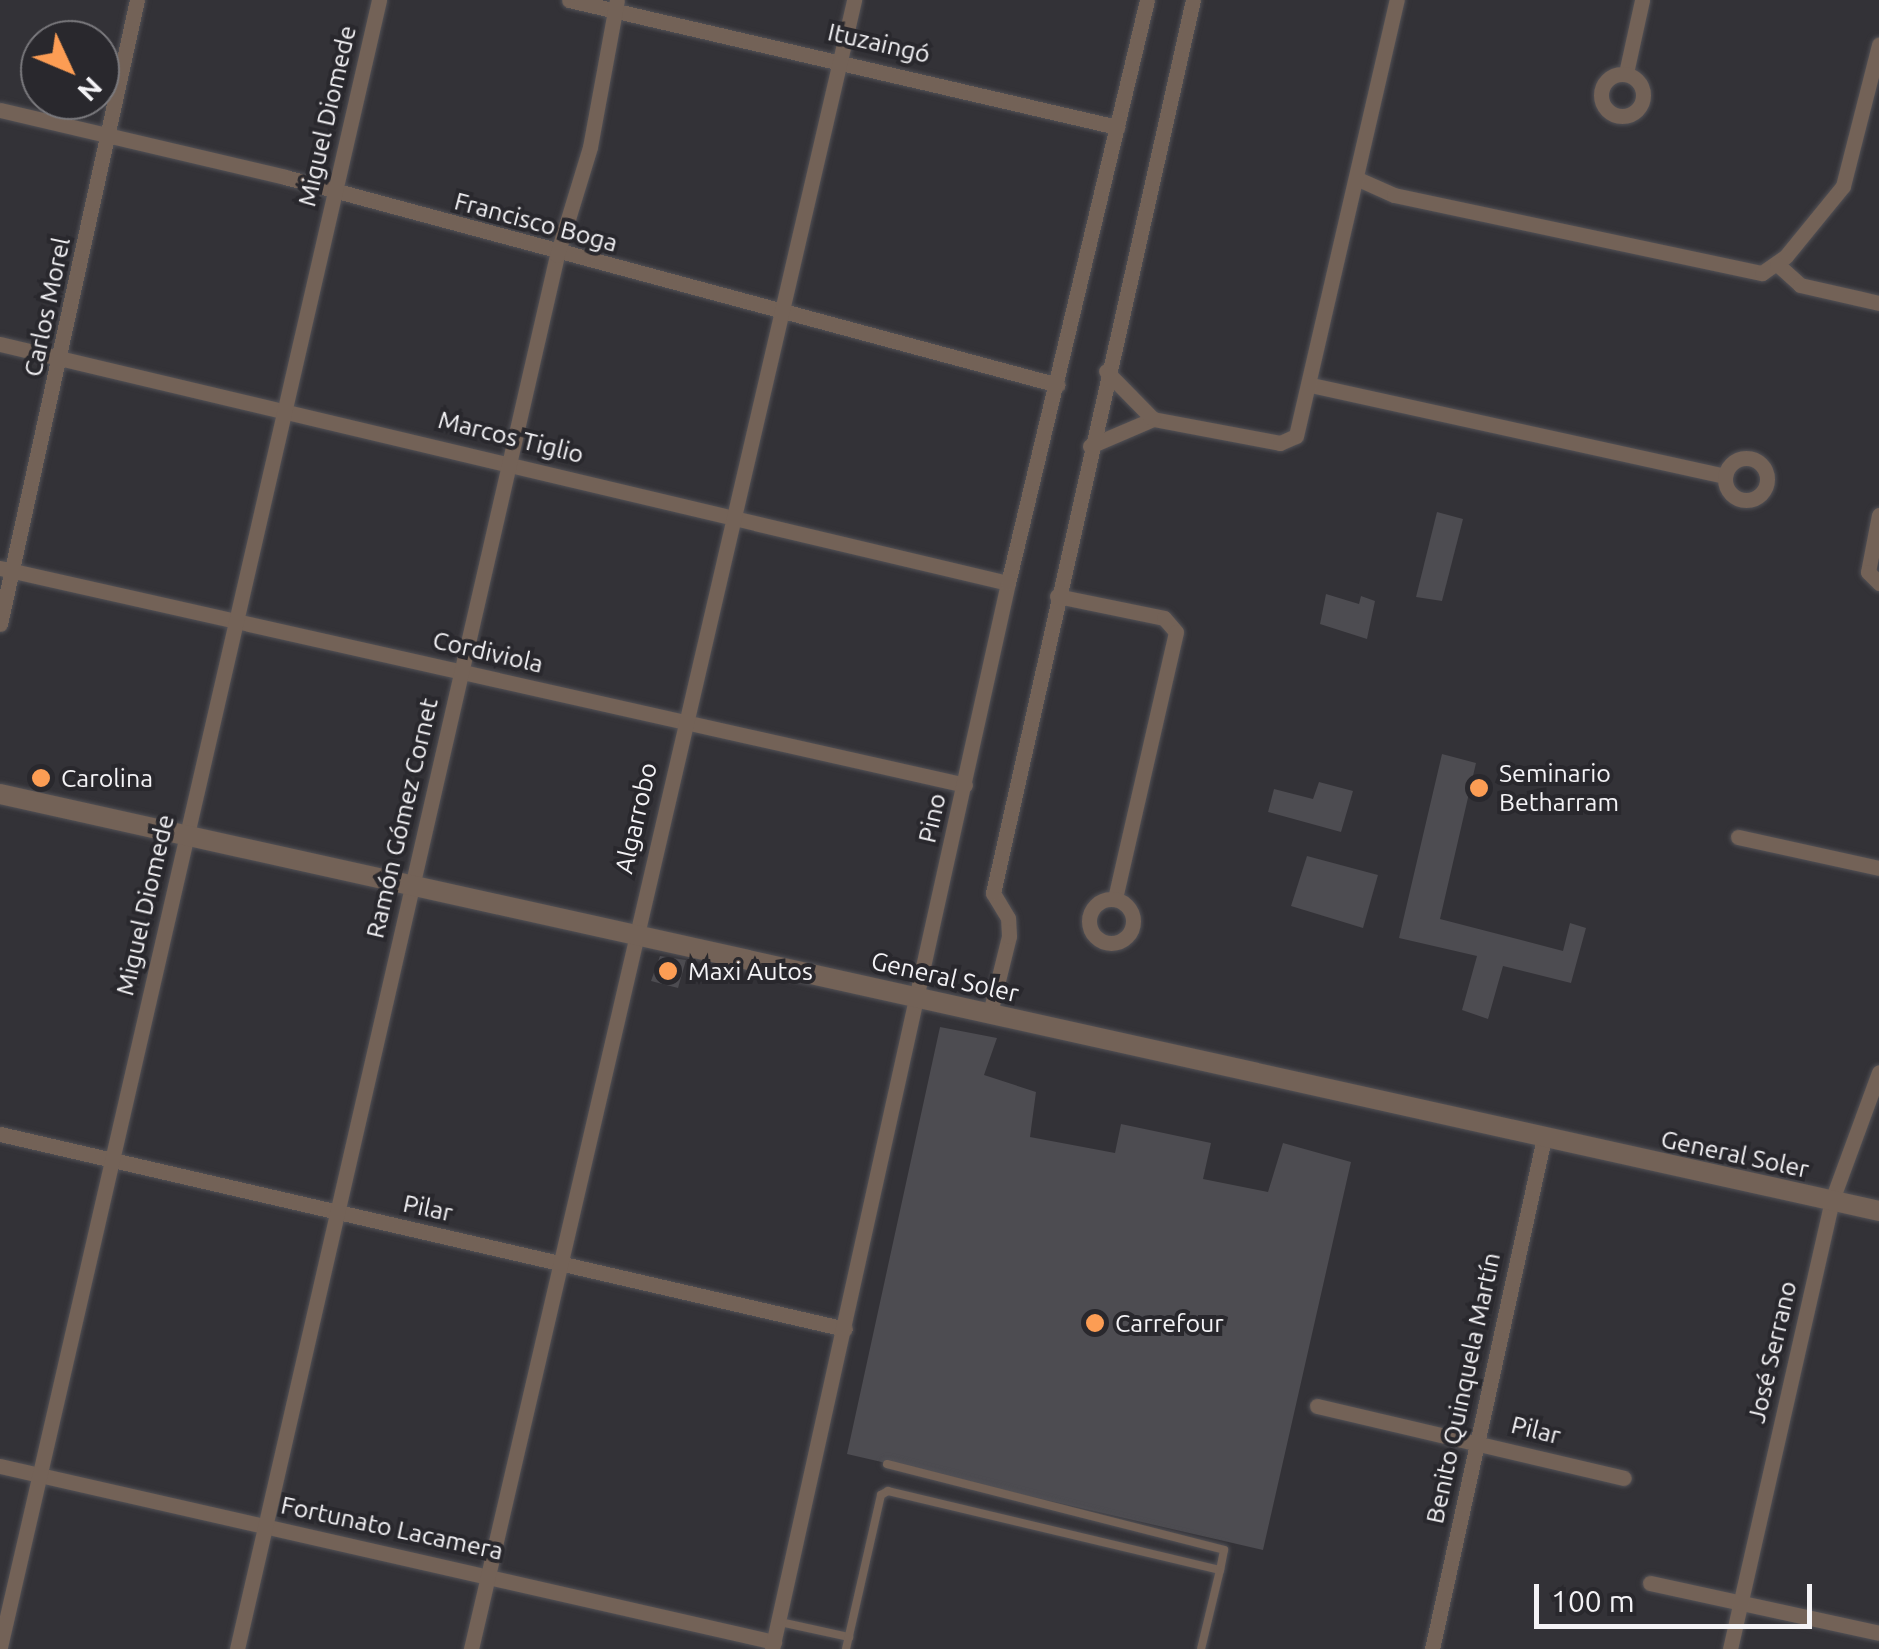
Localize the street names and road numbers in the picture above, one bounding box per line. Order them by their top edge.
street label: Ituzaingó [825,17,933,69]
street label: Miguel Diomede [292,23,362,209]
street label: Francisco Boga [451,186,621,258]
street label: Carlos Morel [18,235,76,379]
street label: Marcos Tiglio [435,404,587,470]
street label: Cordiviola [430,625,546,679]
street label: Ramón Gómez Cornet [360,695,444,941]
street label: Algarrobo [609,760,663,876]
street label: Pino [912,790,952,846]
street label: Miguel Diomede [110,812,180,998]
street label: General Soler [868,945,1022,1009]
street label: General Soler [1658,1124,1812,1184]
street label: Pilar [400,1188,456,1228]
street label: Benito Quinquela Martín [1420,1250,1506,1526]
street label: José Serrano [1741,1278,1803,1426]
street label: Pilar [1508,1409,1564,1451]
street label: Fortunato Lacamera [278,1490,506,1566]

